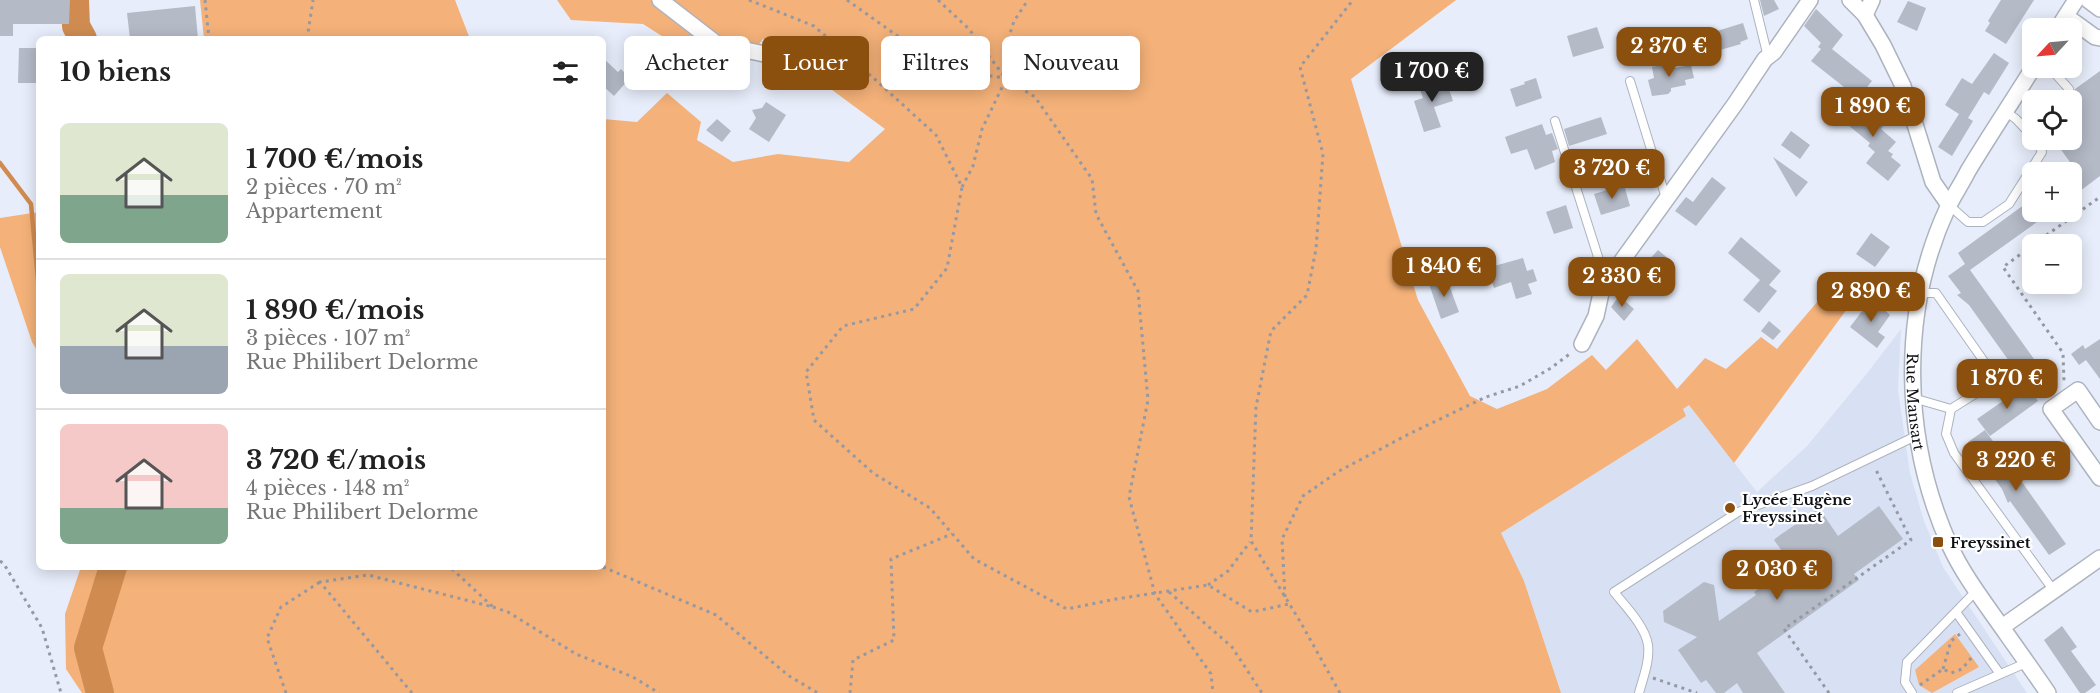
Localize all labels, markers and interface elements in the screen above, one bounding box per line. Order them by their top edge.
north arrow [2022,18,2082,78]
map controls [2022,18,2082,294]
pin: 2 370 € [1614,27,1724,78]
text: 2 370 € [1630,34,1708,58]
chip: Acheter [624,36,750,90]
chip: Louer [762,36,869,90]
chip: Filtres [881,36,990,90]
chip: Nouveau [1002,36,1140,90]
pin: 1 700 € [1377,52,1487,103]
text: 10 biens [60,56,171,88]
icon: filters [549,56,582,89]
text: 1 700 € [1394,59,1470,83]
pin: 1 890 € [1818,87,1928,138]
button: locate [2022,90,2082,150]
text: 1 890 € [1835,94,1911,118]
text: 1 700 €/mois [246,143,423,175]
icon: home [108,147,180,219]
pin: 3 720 € [1557,149,1667,200]
text: 3 720 € [1573,156,1651,180]
button: + [2022,162,2082,222]
text: 2 pièces · 70 m² [246,175,402,199]
text: Appartement [246,199,383,223]
button: − [2022,234,2082,294]
pin: 1 840 € [1389,247,1499,298]
text: 1 840 € [1406,254,1482,278]
pin: 2 330 € [1567,257,1677,308]
text: 2 330 € [1582,264,1662,288]
pin: 2 890 € [1816,272,1926,323]
text: 2 890 € [1831,279,1911,303]
text: 1 890 €/mois [246,294,424,326]
icon: home [108,298,180,370]
text: 3 pièces · 107 m² [246,326,411,350]
text: Rue Philibert Delorme [246,350,479,374]
street label: Rue Mansart [1903,353,1929,452]
pin: 1 870 € [1952,359,2062,410]
text: 1 870 € [1971,366,2043,390]
pin: 3 220 € [1961,441,2071,492]
text: 3 720 €/mois [246,444,426,476]
icon: home [108,448,180,520]
text: 3 220 € [1976,448,2056,472]
text: 4 pièces · 148 m² [246,476,409,500]
place label: Lycée Eugène Freyssinet [1742,490,1852,526]
text: Rue Philibert Delorme [246,500,479,524]
marker: Lycée Eugène Freyssinet [1723,501,1737,515]
place label: Freyssinet [1950,533,2031,552]
marker: Freyssinet [1931,535,1945,549]
pin: 2 030 € [1722,550,1832,601]
text: 2 030 € [1736,557,1818,581]

